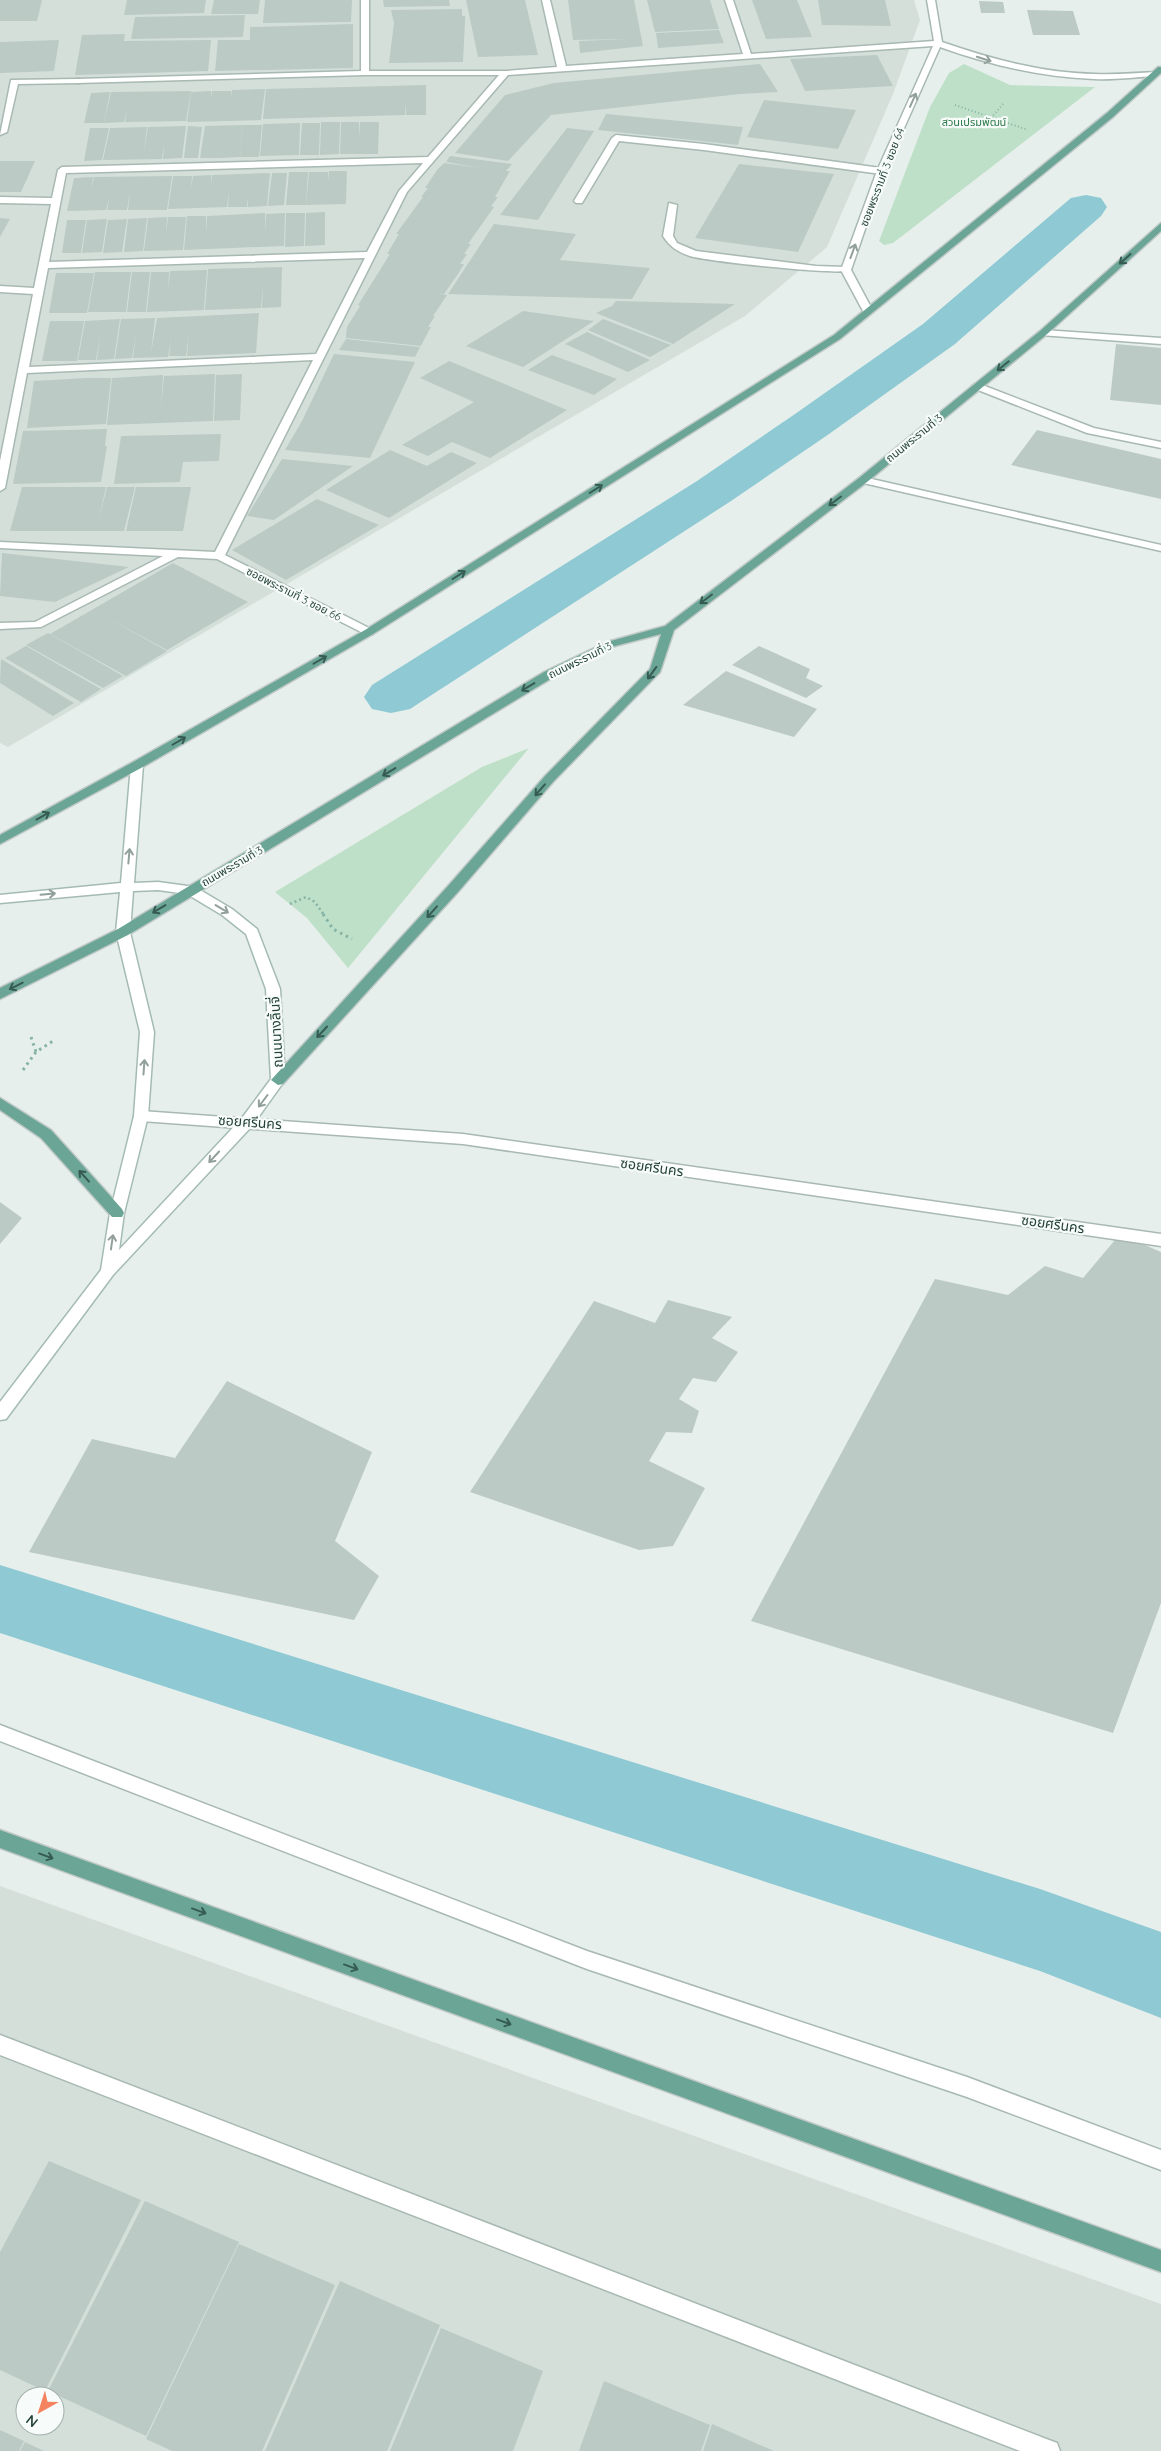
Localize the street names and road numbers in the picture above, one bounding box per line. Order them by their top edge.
street label: ซอยพระรามที่ 3 ซอย 64 [856,125,907,228]
street label: ถนนพระรามที่ 3 [882,410,945,465]
street label: ซอยพระรามที่ 3 ซอย 66 [244,563,344,624]
street label: ถนนพระรามที่ 3 [546,638,614,681]
street label: ถนนพระรามที่ 3 [198,842,266,889]
street label: ถนนนางลิ้นจี่ [264,996,287,1068]
street label: ซอยศรีนคร [218,1111,283,1133]
street label: ซอยศรีนคร [619,1154,685,1180]
street label: ซอยศรีนคร [1020,1211,1086,1237]

